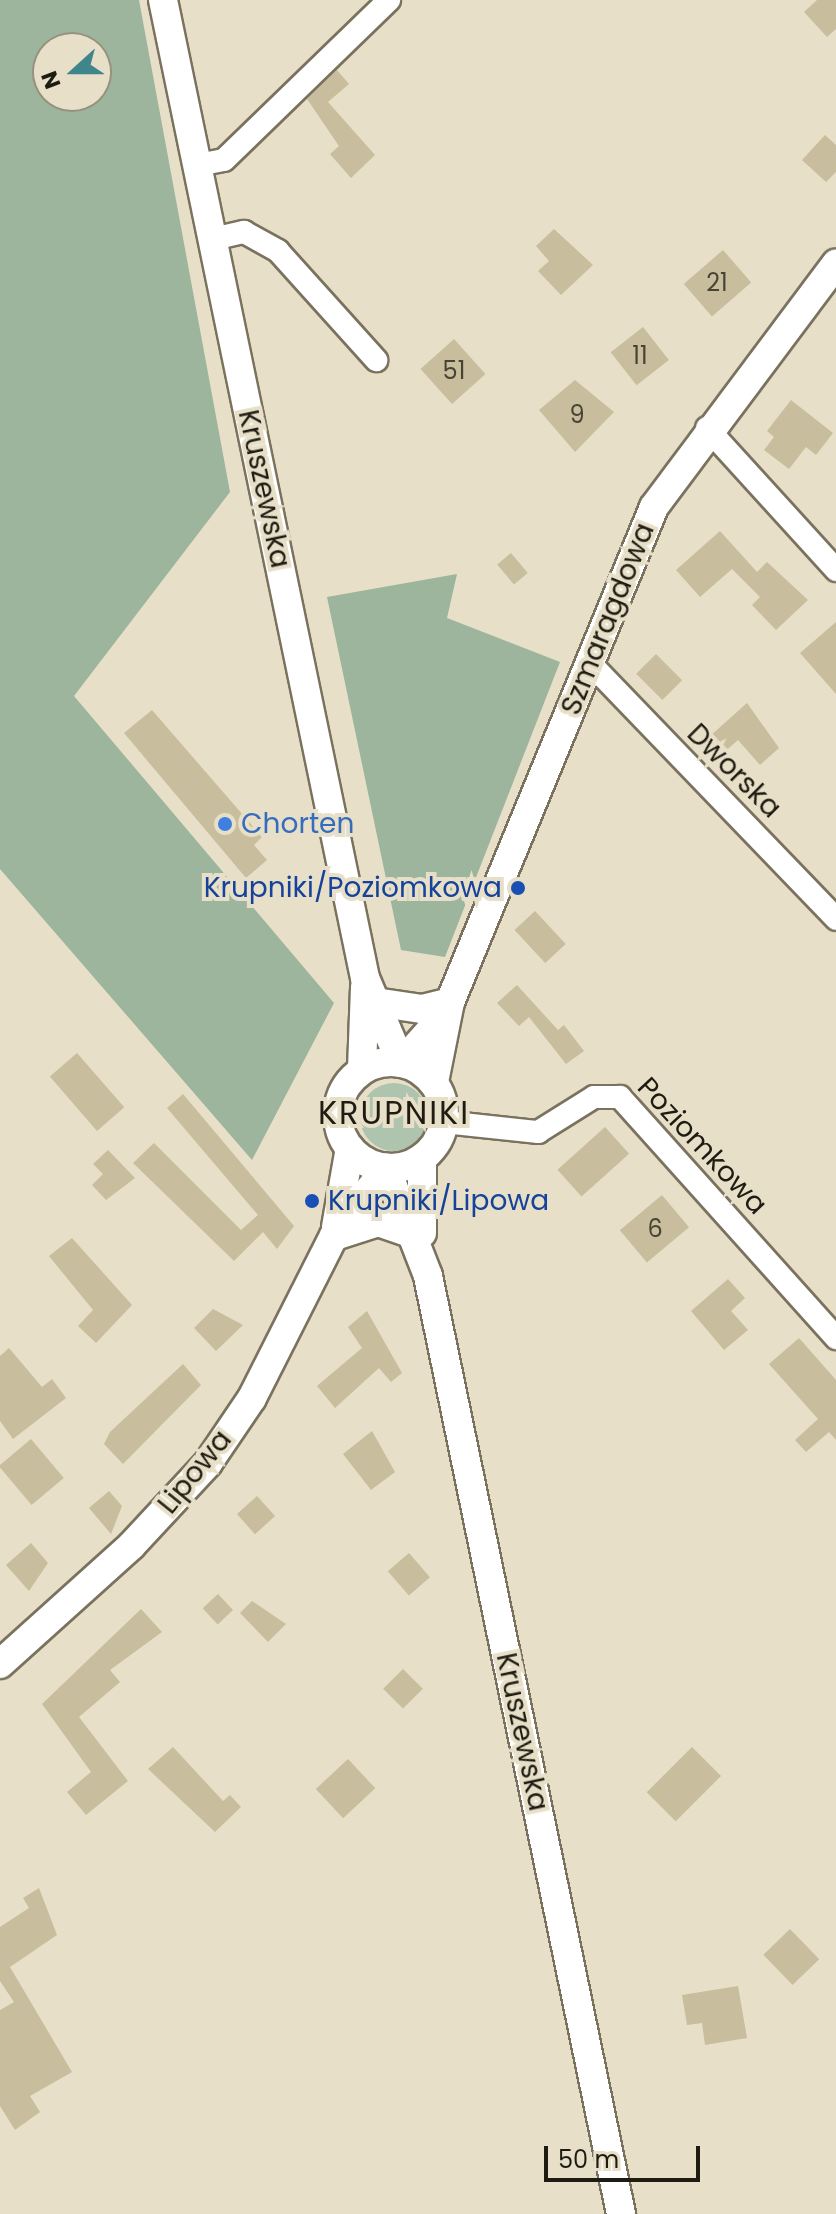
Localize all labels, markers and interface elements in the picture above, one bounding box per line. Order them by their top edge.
north arrow [32,32,112,112]
text: N [34,67,68,93]
house number: 21 [706,269,728,297]
house number: 11 [632,342,648,370]
house number: 51 [443,357,465,385]
house number: 9 [569,401,585,429]
street label: Kruszewska [231,407,297,571]
street label: Szmaragdowa [554,518,662,720]
street label: Dworska [680,717,788,825]
place label: Chorten [241,807,354,841]
marker: Chorten [216,815,234,833]
place label: Krupniki/Poziomkowa [204,871,502,905]
marker: Krupniki/Poziomkowa [509,879,527,897]
street label: Poziomkowa [630,1071,774,1221]
district label: KRUPNIKI [318,1094,470,1132]
place label: Krupniki/Lipowa [328,1184,549,1218]
marker: Krupniki/Lipowa [303,1192,321,1210]
house number: 6 [647,1215,663,1243]
street label: Lipowa [151,1423,239,1521]
street label: Kruszewska [489,1650,555,1814]
scale bar [548,2130,704,2180]
text: 50 m [558,2143,619,2176]

